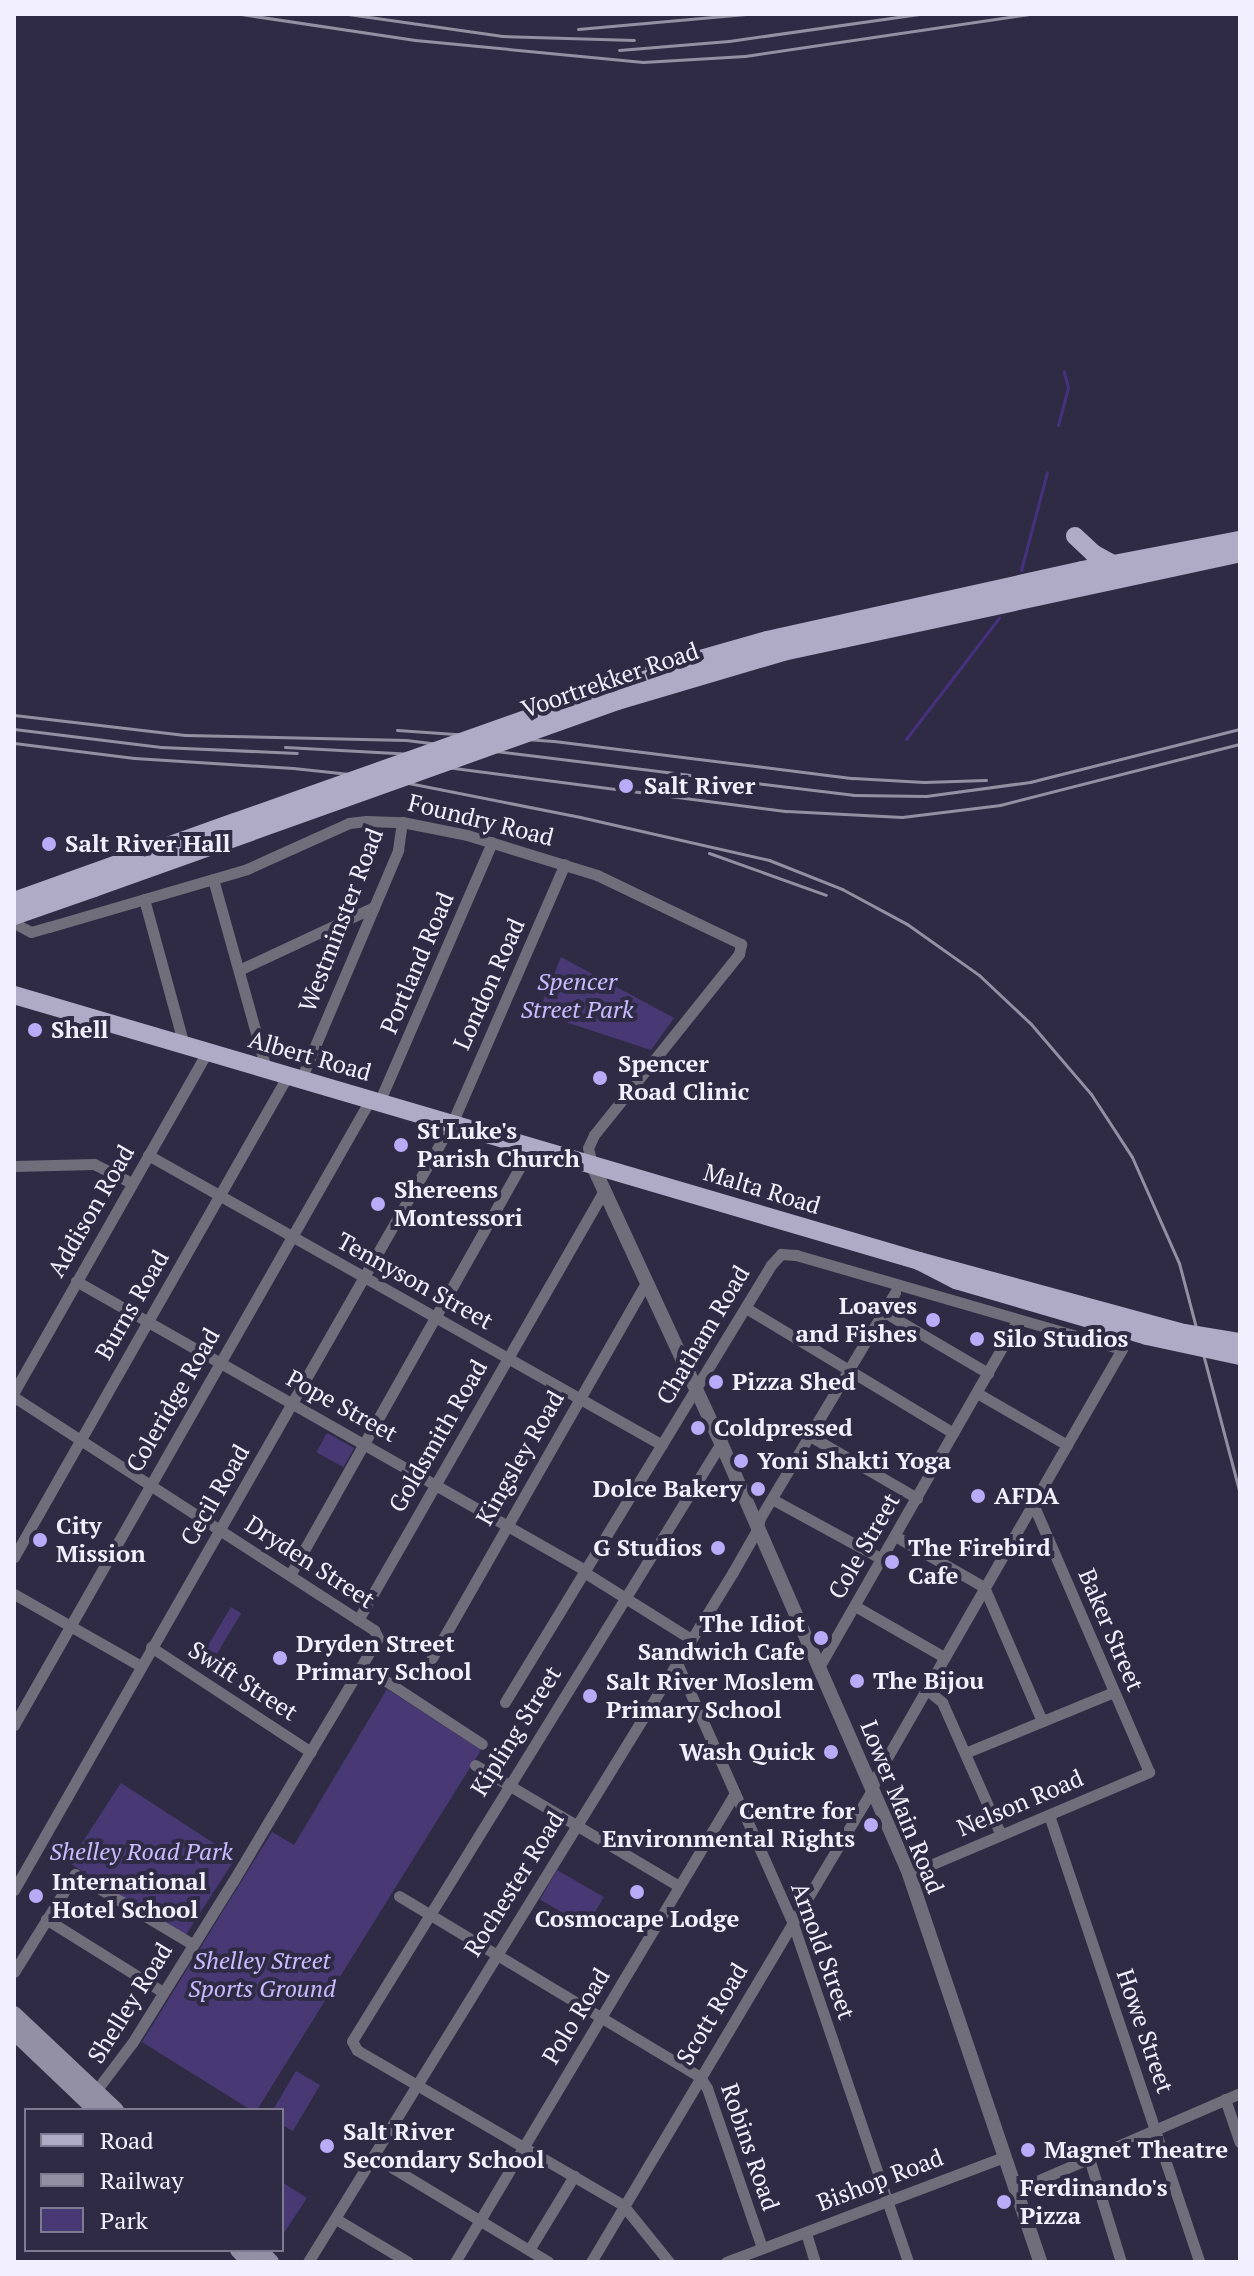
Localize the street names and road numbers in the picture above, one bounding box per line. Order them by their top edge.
street label: Voortrekker Road [518,636,702,724]
street label: Foundry Road [405,788,557,852]
street label: Westminster Road [293,824,389,1016]
street label: Portland Road [374,888,460,1038]
street label: London Road [447,914,531,1054]
street label: Albert Road [245,1025,375,1087]
street label: Addison Road [42,1140,140,1282]
street label: Malta Road [700,1158,824,1220]
street label: Tennyson Street [332,1226,498,1336]
street label: Burns Road [89,1245,175,1365]
street label: Chatham Road [650,1260,756,1410]
street label: Coleridge Road [120,1323,226,1477]
street label: Goldsmith Road [383,1355,493,1517]
street label: Pope Street [282,1364,402,1448]
street label: Kingsley Road [470,1386,570,1530]
street label: Cecil Road [175,1439,255,1551]
street label: Cole Street [822,1488,906,1604]
street label: Dryden Street [240,1510,380,1614]
street label: Baker Street [1072,1564,1150,1696]
street label: Swift Street [183,1635,303,1727]
street label: Kipling Street [465,1661,567,1801]
street label: Lower Main Road [854,1716,950,1898]
street label: Nelson Road [953,1764,1087,1842]
street label: Rochester Road [458,1806,570,1962]
street label: Arnold Street [785,1879,861,2023]
street label: Shelley Road [82,1937,178,2069]
street label: Scott Road [670,1958,754,2070]
street label: Polo Road [536,1963,616,2069]
street label: Howe Street [1110,1965,1180,2097]
street label: Robins Road [715,2080,785,2214]
street label: Bishop Road [813,2143,947,2217]

